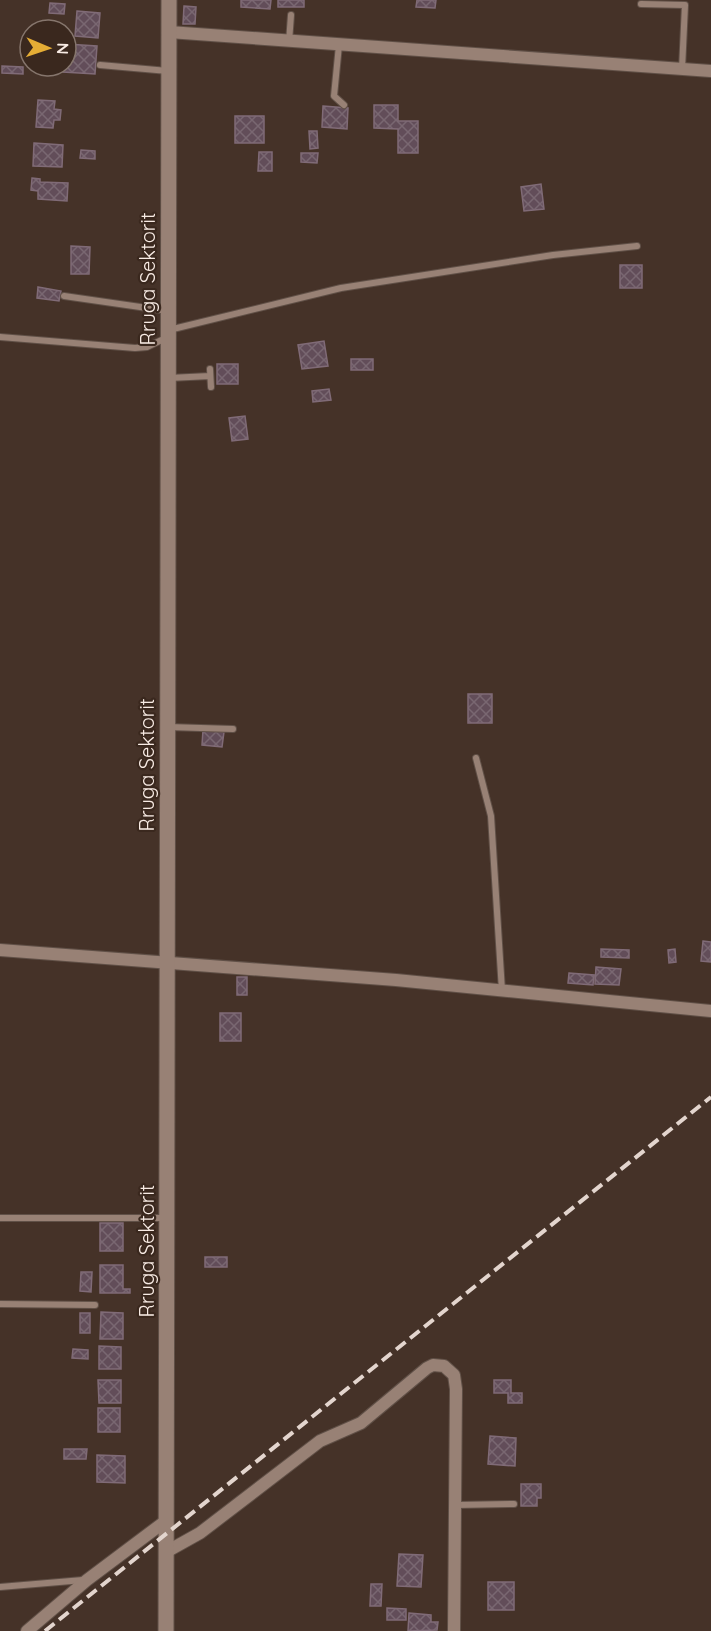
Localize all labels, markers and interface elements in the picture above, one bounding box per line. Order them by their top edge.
north arrow [18,18,78,78]
text: N [53,42,73,55]
street label: Rruga Sektorit [135,212,160,346]
street label: Rruga Sektorit [134,698,159,832]
street label: Rruga Sektorit [134,1184,159,1318]

